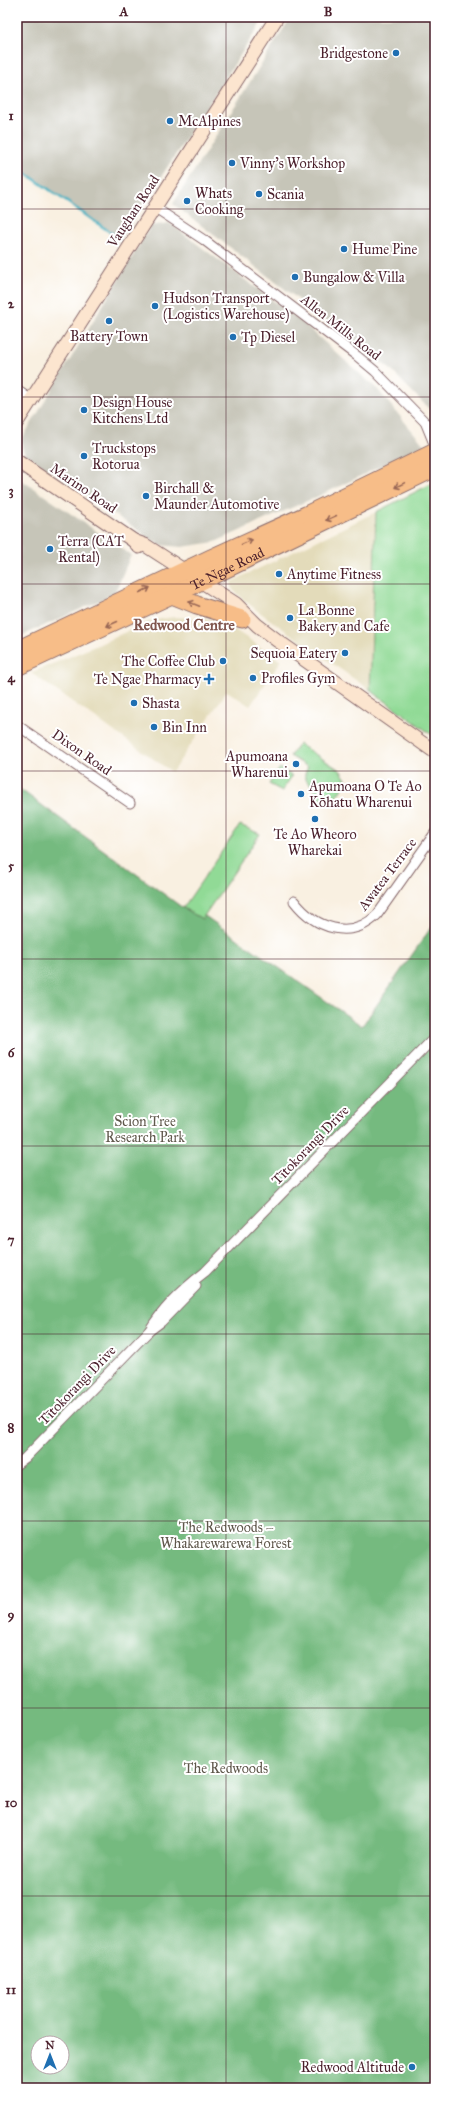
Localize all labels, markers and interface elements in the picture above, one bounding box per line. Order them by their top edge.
text: A [119,4,129,20]
text: B [324,4,333,20]
place label: Bridgestone [320,45,388,62]
marker: Bridgestone [391,48,401,58]
text: 1 [8,108,14,124]
place label: McAlpines [178,113,241,130]
marker: McAlpines [165,116,175,126]
place label: Vinny's Workshop [239,155,345,172]
marker: Vinny's Workshop [227,158,237,168]
street label: Vaughan Road [103,172,163,251]
place label: Whats Cooking [195,185,244,218]
place label: Scania [267,186,304,203]
marker: Scania [254,189,264,199]
marker: Whats Cooking [182,196,192,206]
place label: Hume Pine [352,241,417,258]
marker: Hume Pine [339,244,349,254]
place label: Bungalow & Villa [303,269,405,286]
marker: Bungalow & Villa [290,272,300,282]
place label: Hudson Transport (Logistics Warehouse) [163,290,289,324]
street label: Allen Mills Road [296,290,384,364]
text: 2 [8,296,15,312]
marker: Hudson Transport (Logistics Warehouse) [150,301,160,311]
marker: Battery Town [104,316,114,326]
place label: Battery Town [70,328,148,345]
place label: Tp Diesel [241,329,296,346]
marker: Tp Diesel [228,332,238,342]
place label: Design House Kitchens Ltd [92,394,173,427]
marker: Design House Kitchens Ltd [79,405,89,415]
place label: Truckstops Rotorua [92,440,156,473]
marker: Truckstops Rotorua [79,451,89,461]
street label: Marino Road [47,460,120,517]
place label: Birchall & Maunder Automotive [154,480,279,513]
one-way arrow [394,482,406,489]
text: 3 [8,483,14,499]
marker: Birchall & Maunder Automotive [141,491,151,501]
one-way arrow [325,515,337,522]
place label: Terra (CAT Rental) [58,533,124,567]
one-way arrow [240,538,252,545]
marker: Terra (CAT Rental) [45,544,55,554]
street label: Te Ngae Road [187,544,267,594]
place label: Anytime Fitness [286,566,381,583]
marker: Anytime Fitness [274,569,284,579]
one-way arrow [139,586,151,593]
one-way arrow [188,599,200,607]
place label: La Bonne Bakery and Cafe [298,602,390,635]
marker: La Bonne Bakery and Cafe [285,613,295,623]
district label: Redwood Centre [133,616,236,634]
one-way arrow [106,620,118,628]
place label: Sequoia Eatery [250,645,337,663]
marker: Sequoia Eatery [340,648,350,658]
place label: The Coffee Club [122,653,215,670]
marker: The Coffee Club [218,656,228,666]
text: 4 [7,670,15,686]
place label: Profiles Gym [261,670,336,687]
place label: Te Ngae Pharmacy [94,671,201,688]
marker: Profiles Gym [248,673,258,683]
marker: Te Ngae Pharmacy [204,674,214,684]
place label: Shasta [142,695,180,712]
marker: Shasta [129,698,139,708]
place label: Bin Inn [162,719,207,736]
marker: Bin Inn [149,722,159,732]
street label: Dixon Road [49,726,115,779]
place label: Apumoana Wharenui [225,748,288,781]
marker: Apumoana Wharenui [291,759,301,769]
place label: Apumoana O Te Ao Kōhatu Wharenui [308,778,422,811]
marker: Apumoana O Te Ao Kōhatu Wharenui [296,789,306,799]
marker: Te Ao Wheoro Wharekai [310,814,320,824]
place label: Te Ao Wheoro Wharekai [273,826,357,859]
street label: Awatea Terrace [354,835,420,915]
text: 5 [8,858,15,874]
text: 6 [8,1045,16,1061]
street label: Tītokorangi Drive [268,1102,353,1189]
park label: Scion Tree Research Park [105,1113,185,1146]
text: 7 [8,1232,15,1248]
street label: Tītokorangi Drive [35,1342,120,1429]
text: 8 [8,1420,15,1436]
park label: The Redwoods – Whakarewarewa Forest [160,1519,292,1552]
text: 9 [8,1607,15,1623]
park label: The Redwoods [184,1760,268,1777]
text: 10 [5,1795,18,1811]
text: 11 [6,1982,16,1998]
north arrow [30,2035,70,2075]
text: N [45,2039,55,2052]
place label: Redwood Altitude [301,2059,404,2076]
marker: Redwood Altitude [407,2062,417,2072]

